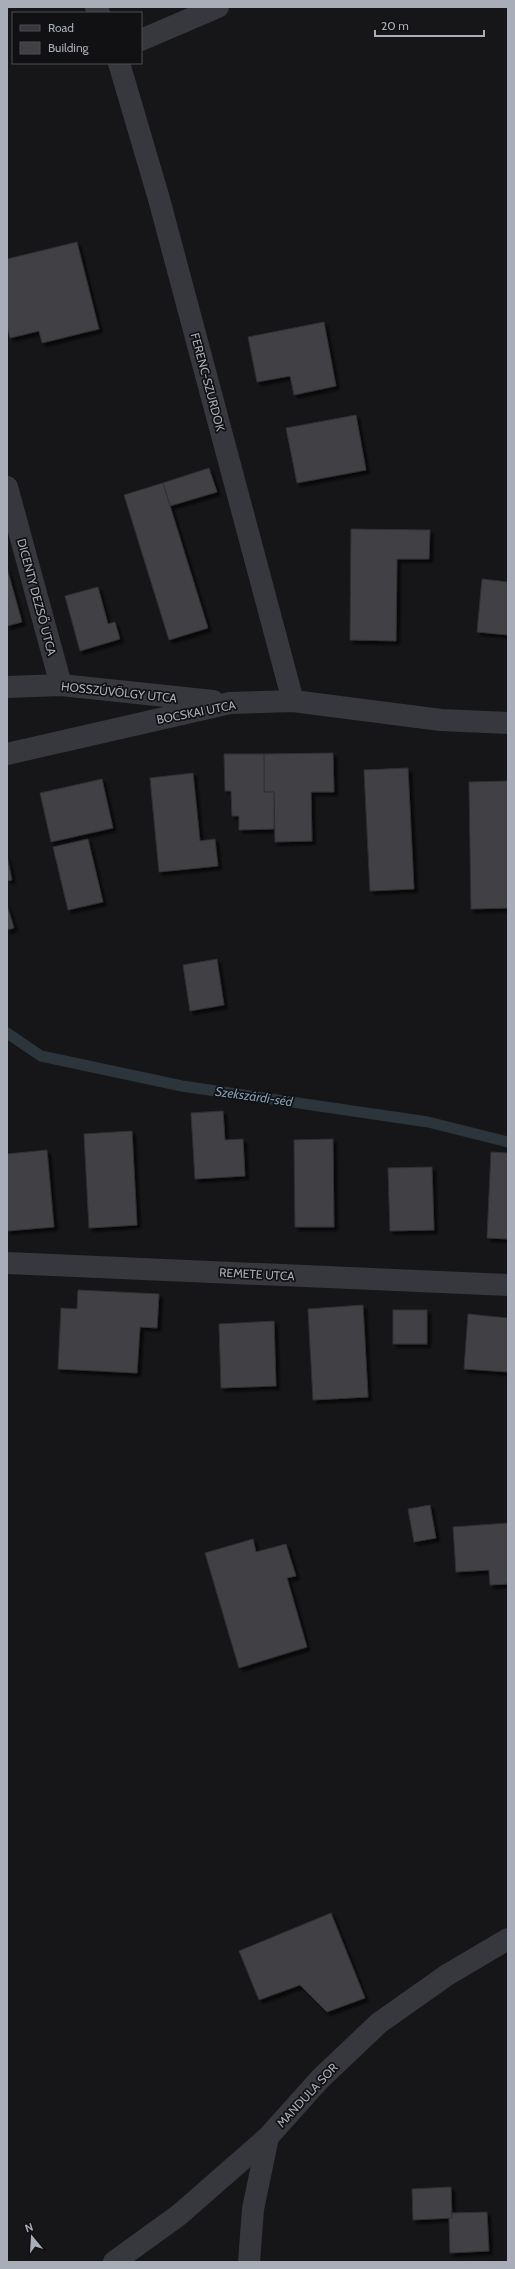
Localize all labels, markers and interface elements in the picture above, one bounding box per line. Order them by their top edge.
legend [12,12,142,64]
scale bar [375,12,484,38]
text: 20 m [381,18,409,33]
text: Road [48,20,74,35]
text: Building [48,40,90,55]
street label: FERENC-SZURDOK [188,331,228,433]
street label: DICENTY DEZSŐ UTCA [14,537,60,658]
street label: HOSSZÚVÖLGY UTCA [60,678,178,706]
street label: BOCSKAI UTCA [155,697,237,727]
water label: Szekszárdi-séd [214,1083,294,1109]
street label: REMETE UTCA [219,1265,296,1283]
street label: MANDULA SOR [273,2059,341,2130]
north arrow [12,2217,52,2257]
text: N [23,2220,35,2235]

